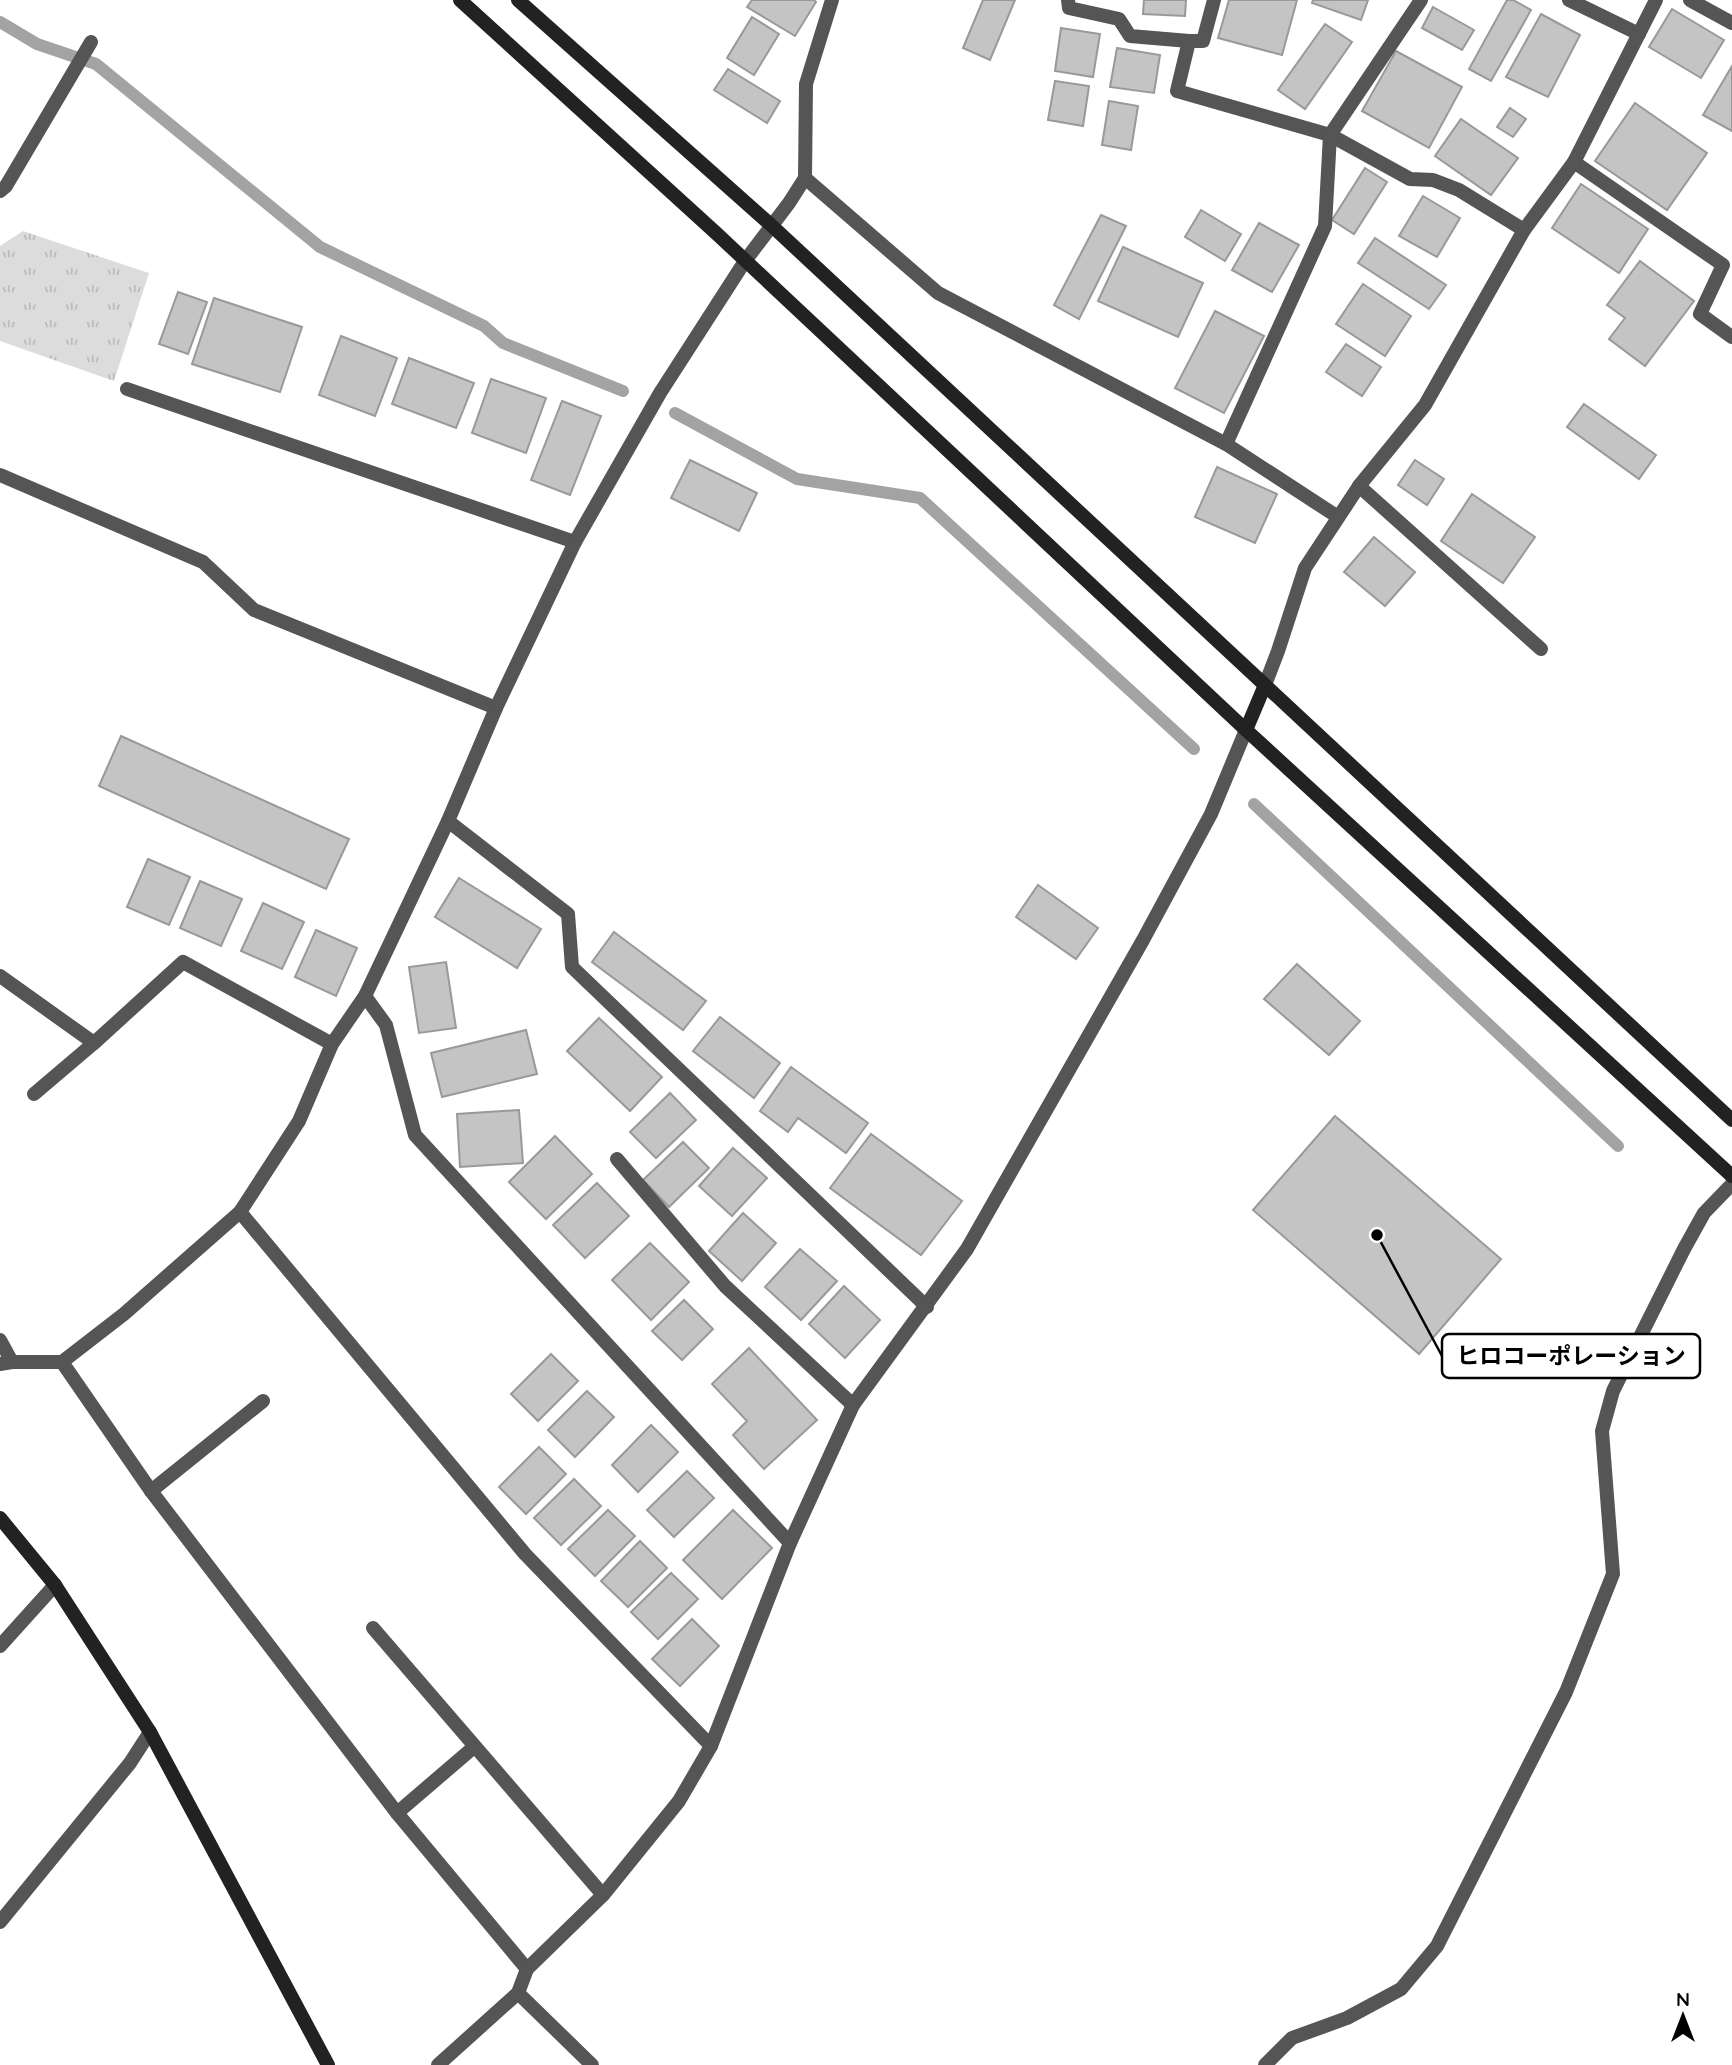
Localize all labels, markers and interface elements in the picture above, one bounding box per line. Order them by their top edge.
callout: ヒロコーポレーション [1442,1334,1700,1378]
text: ヒロコーポレーション [1456,1341,1686,1370]
north arrow [1648,1981,1718,2051]
text: N [1676,1987,1690,2011]

